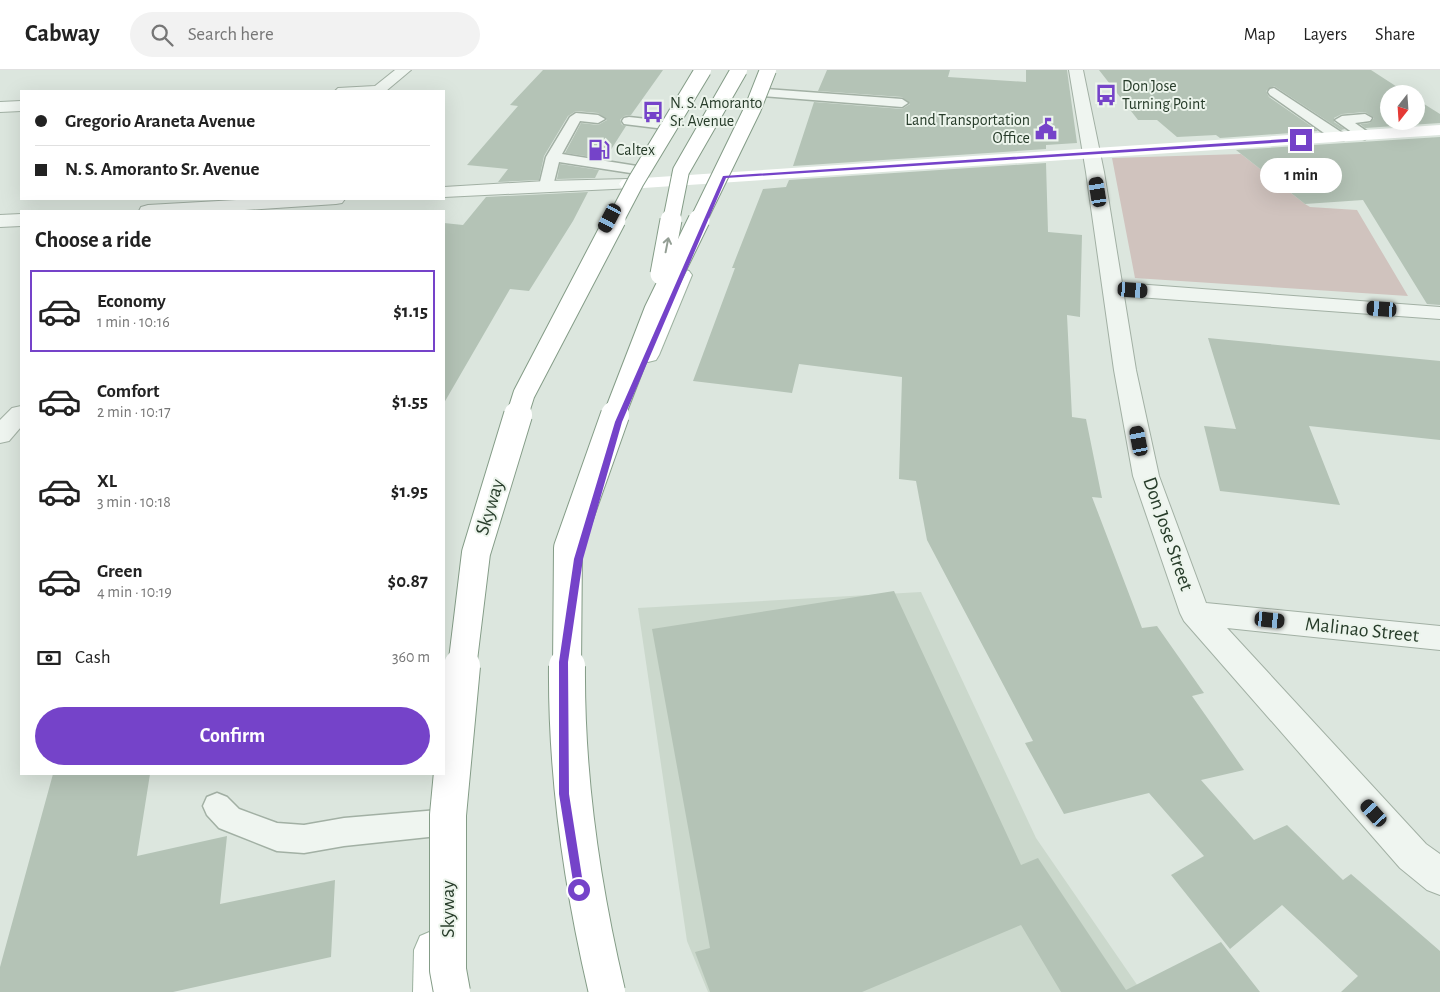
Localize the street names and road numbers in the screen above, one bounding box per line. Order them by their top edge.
street label: Don Jose Street [1139,475,1197,594]
street label: Skyway [472,476,508,537]
street label: Malinao Street [1304,614,1421,646]
street label: Skyway [438,880,458,938]

